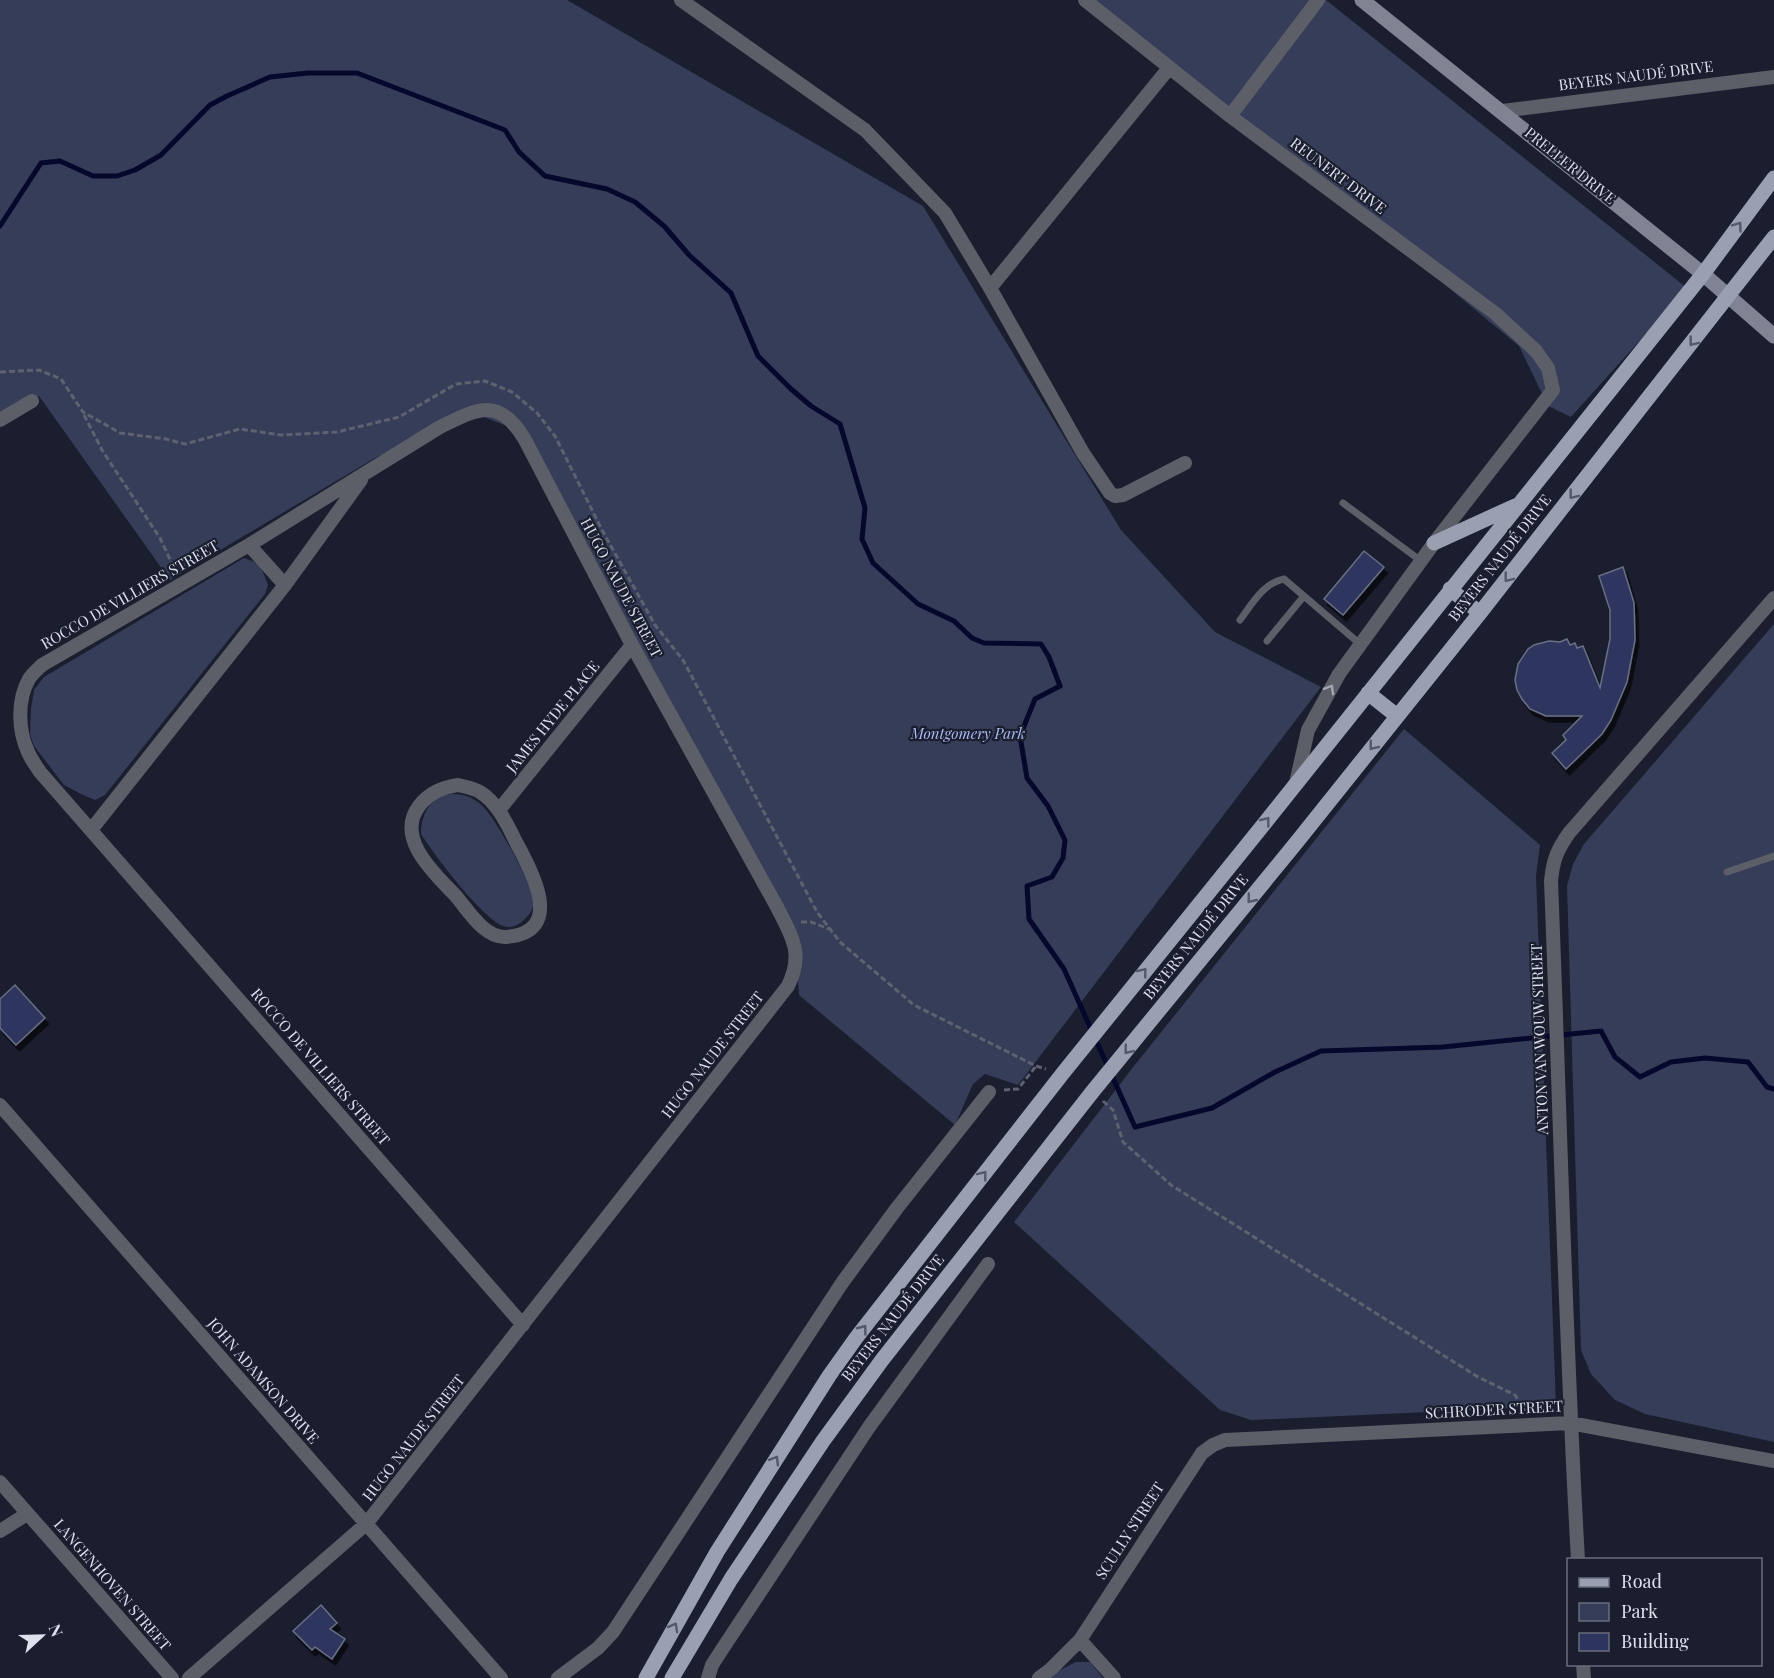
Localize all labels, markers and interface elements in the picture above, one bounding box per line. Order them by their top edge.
street label: BEYERS NAUDÉ DRIVE [1557,56,1714,94]
street label: PRELLER DRIVE [1521,122,1620,208]
street label: REUNERT DRIVE [1287,133,1391,218]
one-way arrow [1731,222,1742,233]
one-way arrow [1690,335,1701,346]
one-way arrow [1569,488,1580,499]
street label: BEYERS NAUDÉ DRIVE [1443,490,1555,625]
street label: HUGO NAUDE STREET [577,514,667,661]
street label: ROCCO DE VILLIERS STREET [37,535,222,653]
one-way arrow [1504,571,1515,582]
street label: JAMES HYDE PLACE [500,656,603,777]
one-way arrow [1322,685,1334,695]
park label: Montgomery Park [910,723,1025,743]
one-way arrow [1369,740,1380,751]
one-way arrow [1259,817,1270,828]
street label: BEYERS NAUDÉ DRIVE [1138,870,1252,1003]
one-way arrow [1247,892,1258,903]
street label: ANTON VAN WOUW STREET [1526,943,1552,1136]
one-way arrow [1136,968,1147,979]
street label: ROCCO DE VILLIERS STREET [247,984,395,1149]
street label: HUGO NAUDE STREET [657,987,768,1122]
one-way arrow [1124,1043,1135,1054]
one-way arrow [976,1170,987,1181]
street label: BEYERS NAUDÉ DRIVE [836,1250,948,1385]
street label: JOHN ADAMSON DRIVE [203,1313,324,1447]
one-way arrow [856,1324,867,1335]
street label: HUGO NAUDE STREET [358,1370,469,1505]
street label: SCHRODER STREET [1424,1395,1564,1423]
one-way arrow [768,1456,780,1466]
street label: SCULLY STREET [1090,1478,1168,1583]
street label: LANGENHOVEN STREET [50,1516,174,1654]
legend [1567,1558,1762,1666]
text: Road [1621,1569,1662,1593]
text: Park [1621,1599,1658,1623]
north arrow [12,1606,72,1666]
one-way arrow [667,1623,678,1633]
text: Building [1621,1629,1689,1653]

